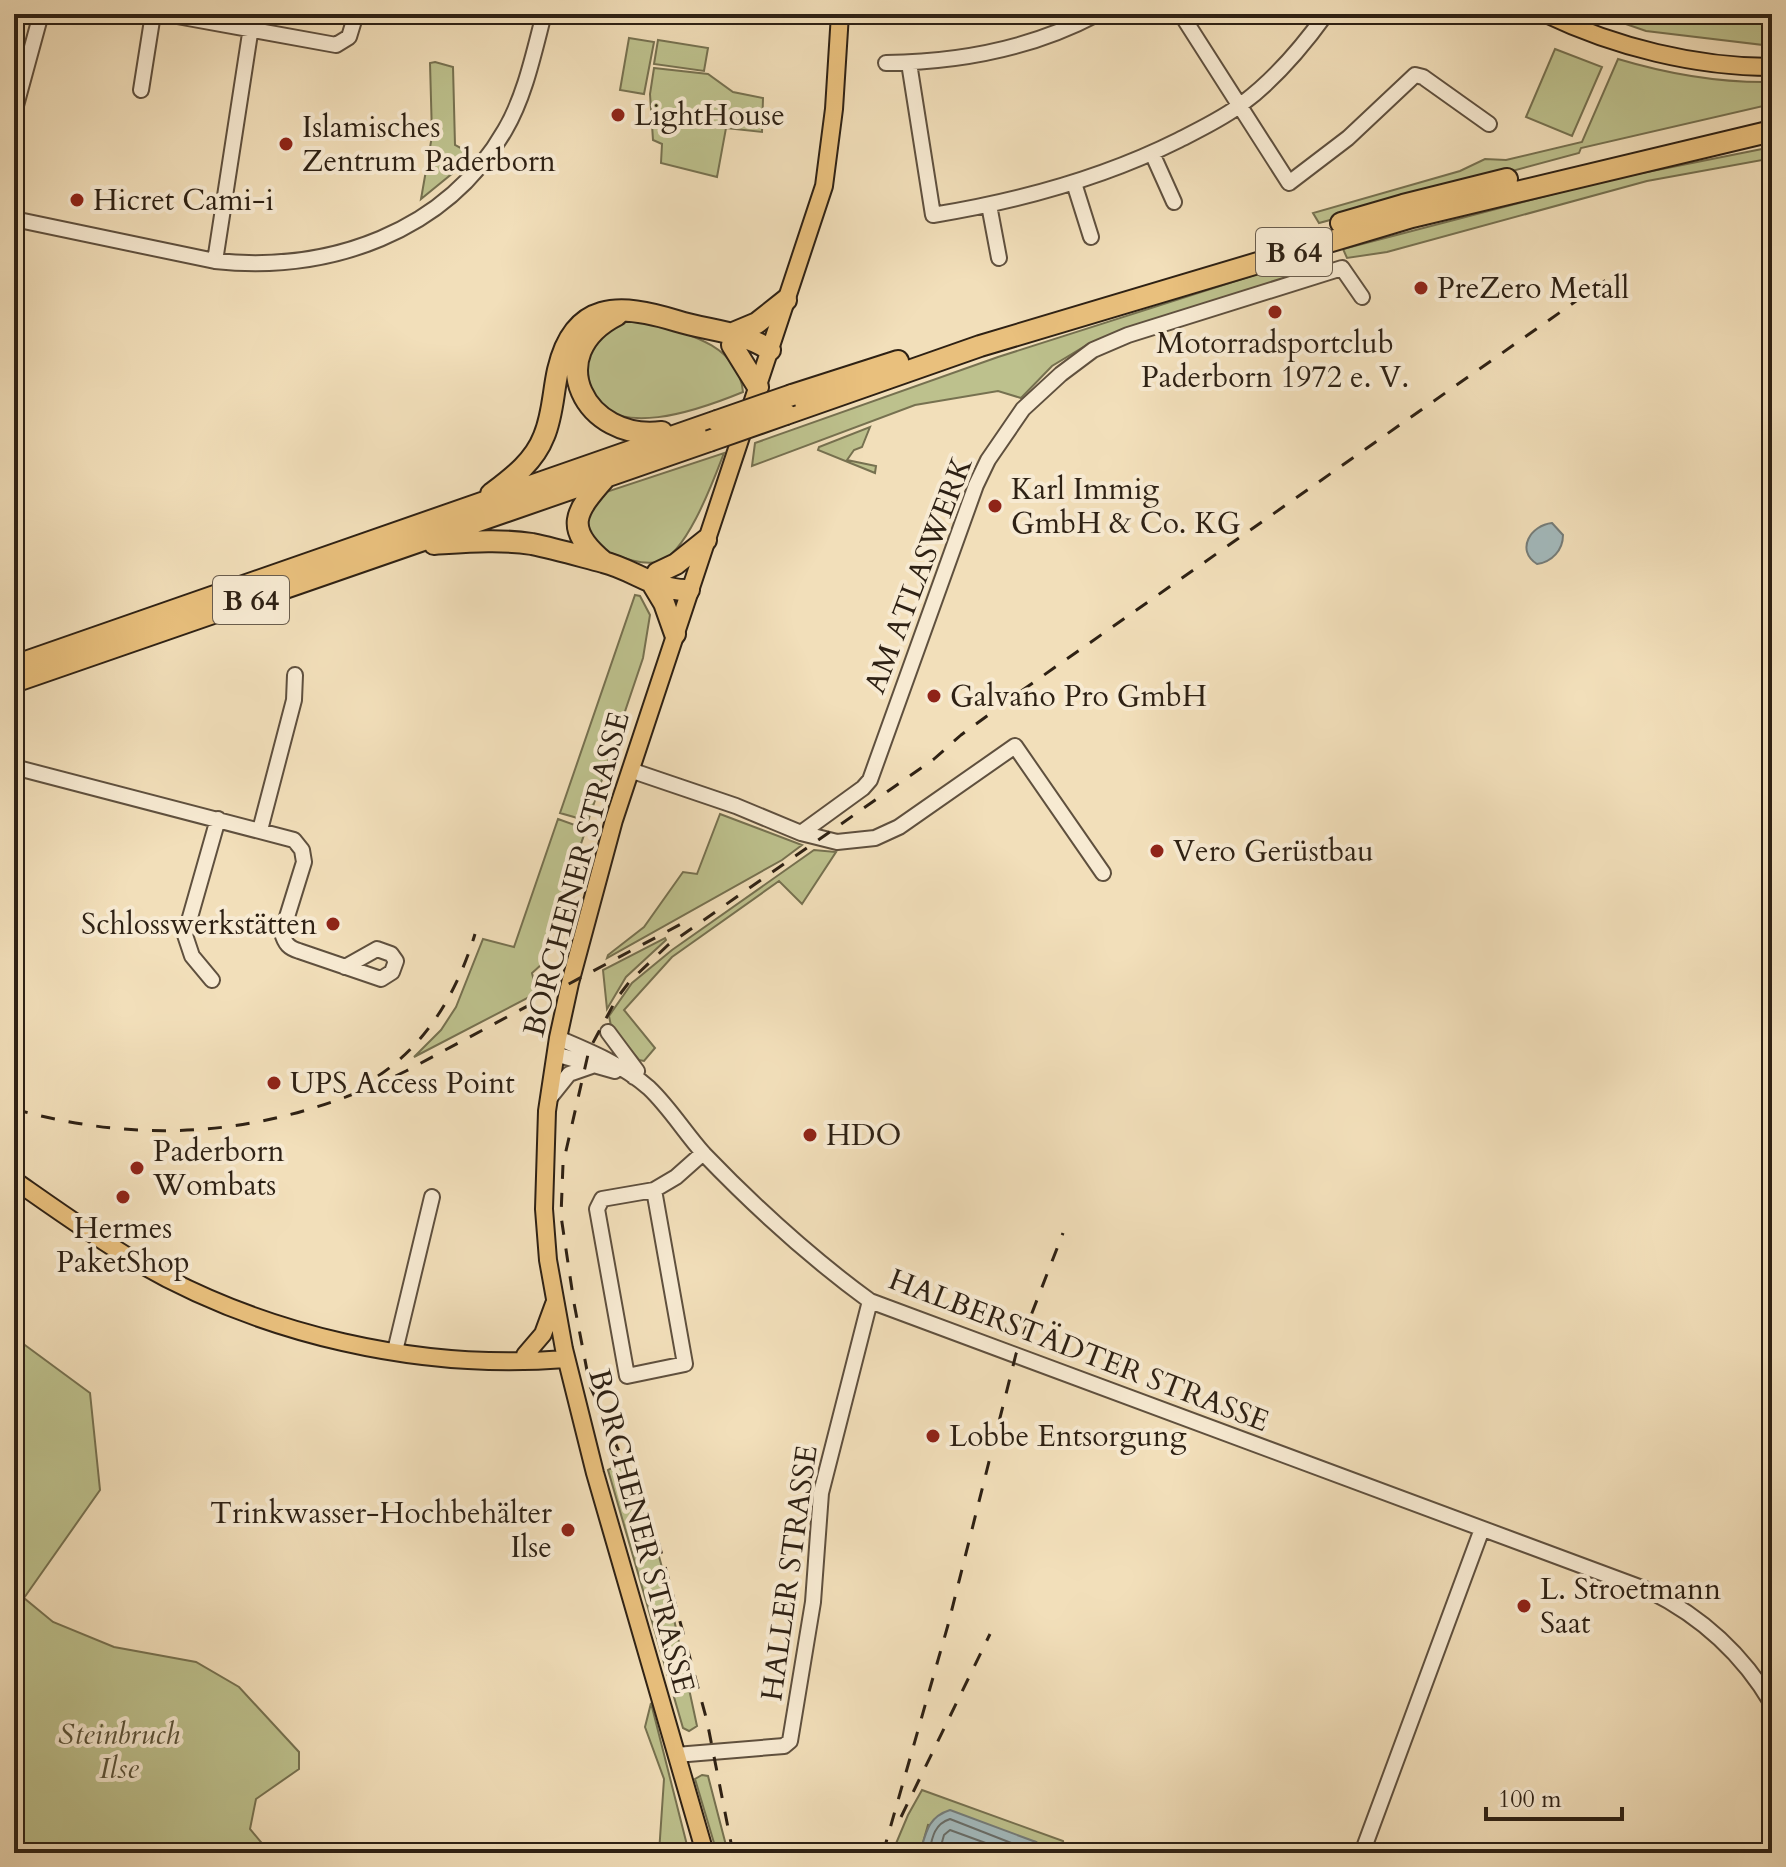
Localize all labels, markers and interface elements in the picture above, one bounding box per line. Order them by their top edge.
place label: LightHouse [634,95,785,136]
marker: LightHouse [609,106,627,124]
place label: Islamisches Zentrum Paderborn [302,107,556,182]
marker: Islamisches Zentrum Paderborn [277,135,295,153]
place label: Hicret Cami-i [93,180,274,221]
marker: Hicret Cami-i [68,191,86,209]
road number: B 64 [1256,228,1332,276]
place label: PreZero Metall [1437,268,1629,309]
marker: PreZero Metall [1412,279,1430,297]
marker: Motorradsportclub Paderborn 1972 e. V. [1266,303,1284,321]
place label: Motorradsportclub Paderborn 1972 e. V. [1141,323,1409,398]
street label: AM ATLASWERK [854,450,983,699]
place label: Karl Immig GmbH & Co. KG [1011,469,1241,544]
marker: Karl Immig GmbH & Co. KG [986,497,1004,515]
road number: B 64 [213,576,289,624]
place label: Galvano Pro GmbH [950,676,1207,717]
marker: Galvano Pro GmbH [925,687,943,705]
street label: BORCHENER STRASSE [513,707,640,1041]
place label: Vero Gerüstbau [1173,831,1374,872]
marker: Vero Gerüstbau [1148,842,1166,860]
place label: Schlosswerkstätten [81,904,317,945]
marker: Schlosswerkstätten [324,915,342,933]
place label: UPS Access Point [290,1063,515,1104]
marker: UPS Access Point [265,1074,283,1092]
place label: HDO [826,1115,901,1156]
marker: HDO [801,1126,819,1144]
place label: Paderborn Wombats [152,1131,285,1206]
marker: Paderborn Wombats [128,1159,146,1177]
marker: Hermes PaketShop [114,1188,132,1206]
place label: Hermes PaketShop [56,1208,190,1283]
street label: HALBERSTÄDTER STRASSE [883,1259,1275,1442]
street label: BORCHENER STRASSE [578,1364,705,1698]
place label: Lobbe Entsorgung [949,1416,1187,1457]
marker: Lobbe Entsorgung [924,1427,942,1445]
street label: HALLER STRASSE [751,1443,828,1704]
place label: Trinkwasser-Hochbehälter Ilse [210,1493,552,1568]
marker: Trinkwasser-Hochbehälter Ilse [559,1521,577,1539]
place label: L. Stroetmann Saat [1540,1569,1721,1644]
marker: L. Stroetmann Saat [1515,1597,1533,1615]
park label: Steinbruch Ilse [58,1714,181,1789]
scale bar [1486,1771,1622,1821]
text: 100 m [1498,1783,1562,1816]

